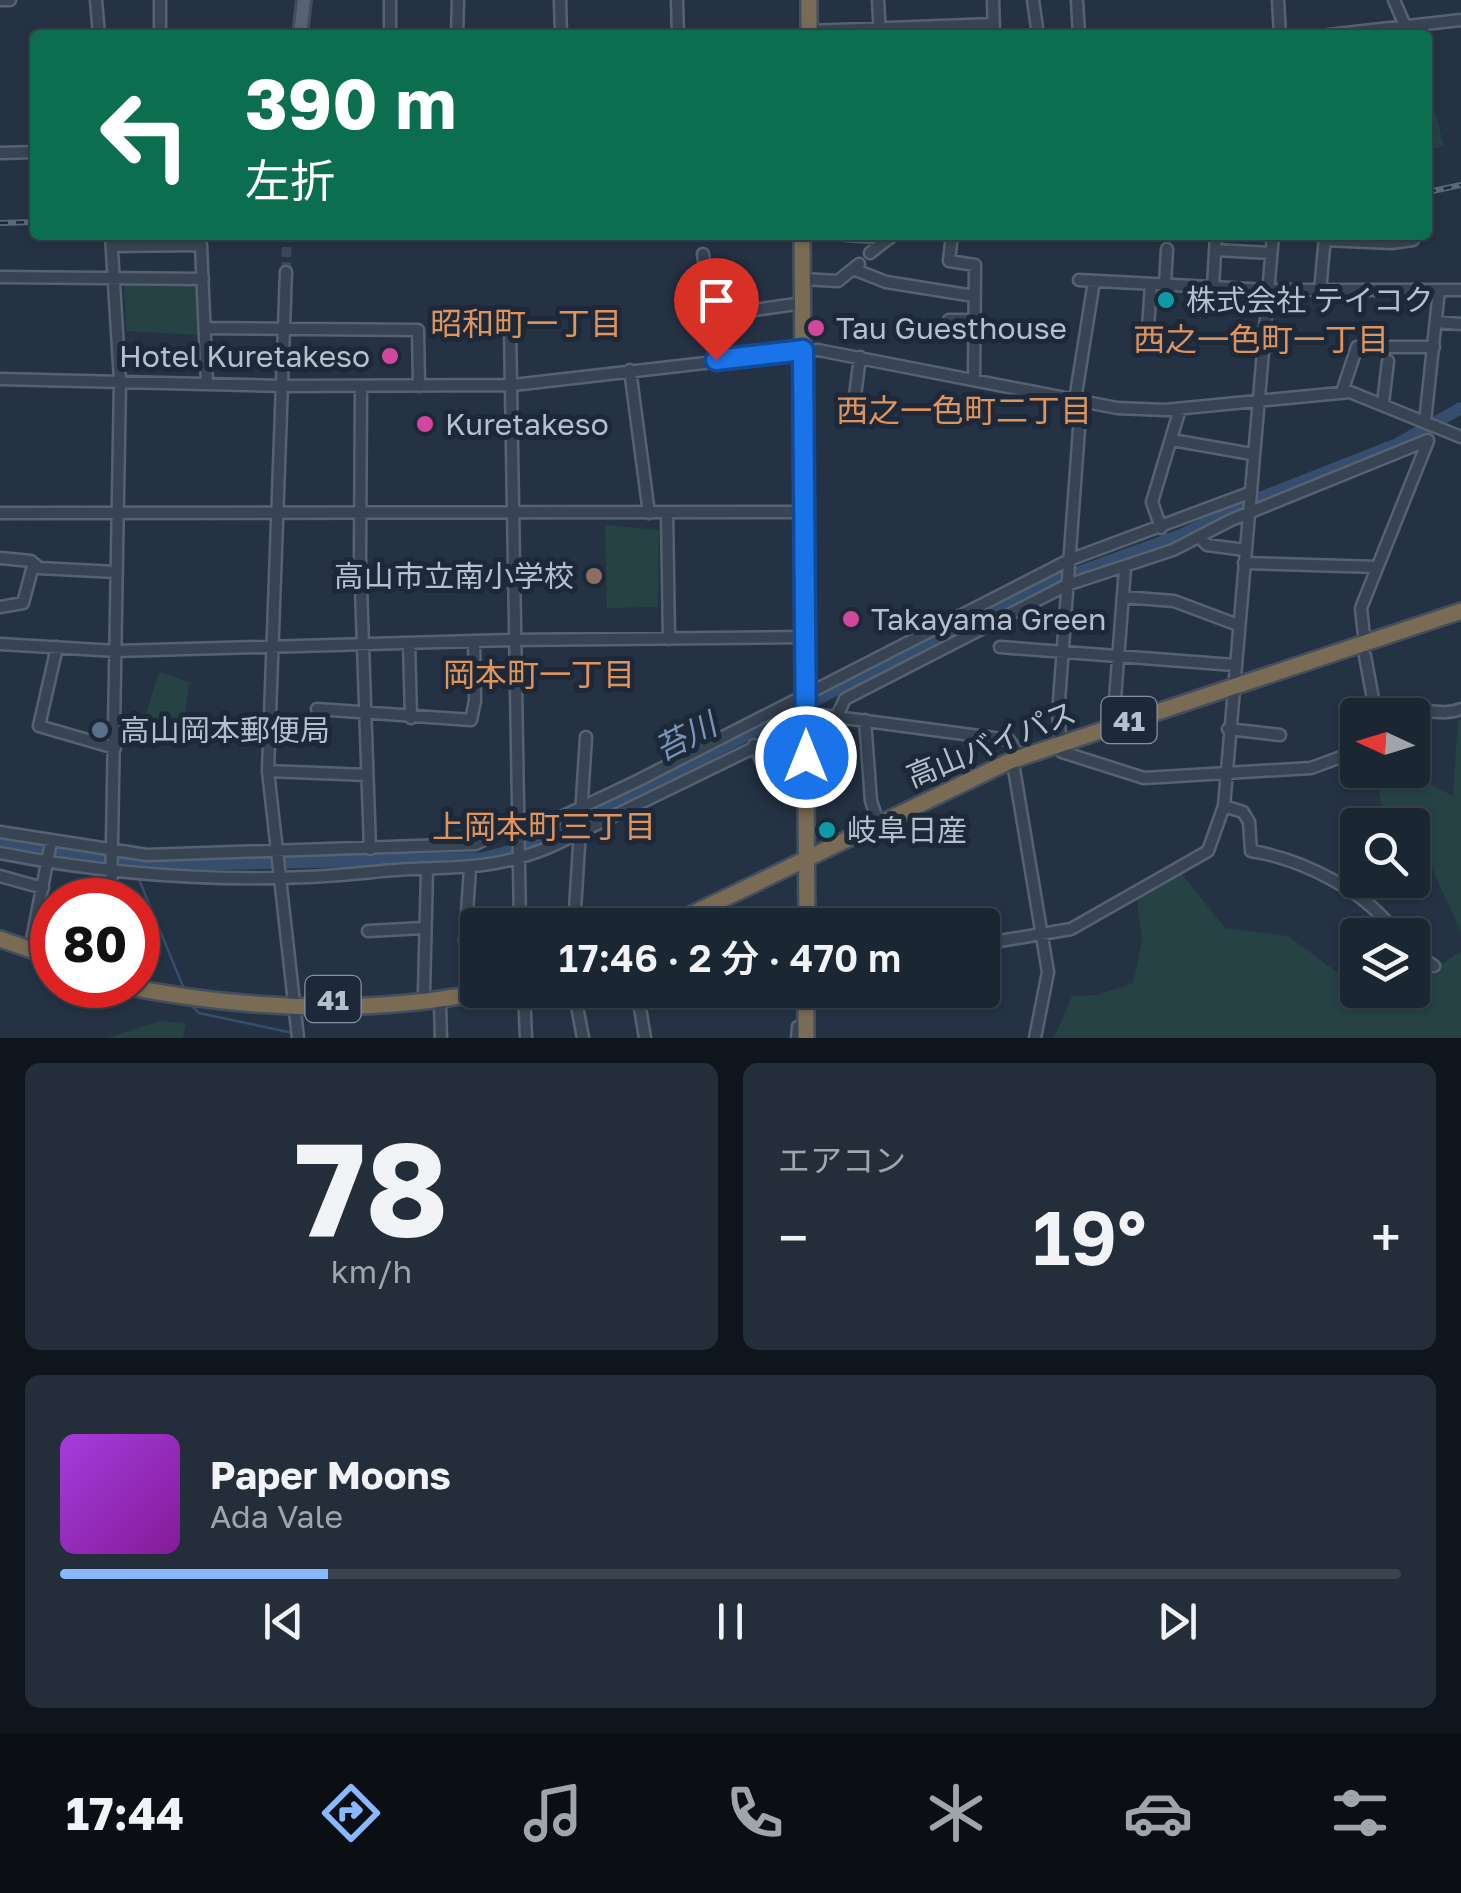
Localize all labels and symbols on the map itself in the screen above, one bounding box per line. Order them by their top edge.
pin [674,258,759,361]
place label: 株式会社 テイコク [1186,282,1434,318]
marker: 株式会社 テイコク [1155,289,1177,311]
district label: 昭和町一丁目 [430,304,622,342]
place label: Tau Guesthouse [836,310,1067,346]
marker: Tau Guesthouse [805,317,827,339]
district label: 西之一色町一丁目 [1133,320,1389,358]
place label: Hotel Kuretakeso [119,338,370,374]
marker: Hotel Kuretakeso [379,345,401,367]
district label: 西之一色町二丁目 [836,391,1092,429]
place label: Kuretakeso [445,406,609,442]
marker: Kuretakeso [414,413,436,435]
place label: 高山市立南小学校 [334,558,574,594]
marker: 高山市立南小学校 [583,565,605,587]
place label: Takayama Green [871,601,1107,637]
marker: Takayama Green [840,608,862,630]
district label: 岡本町一丁目 [443,655,635,693]
street label: 高山バイパス [901,694,1081,794]
road number: 41 [1102,697,1156,743]
north arrow [1340,698,1430,788]
water label: 苔川 [648,703,725,767]
position arrow [754,705,858,809]
place label: 高山岡本郵便局 [120,712,330,748]
marker: 高山岡本郵便局 [89,719,111,741]
district label: 上岡本町三丁目 [432,807,656,845]
place label: 岐阜日産 [847,812,967,848]
marker: 岐阜日産 [816,819,838,841]
speed limit sign: 80 [30,878,160,1008]
road number: 41 [306,976,360,1022]

